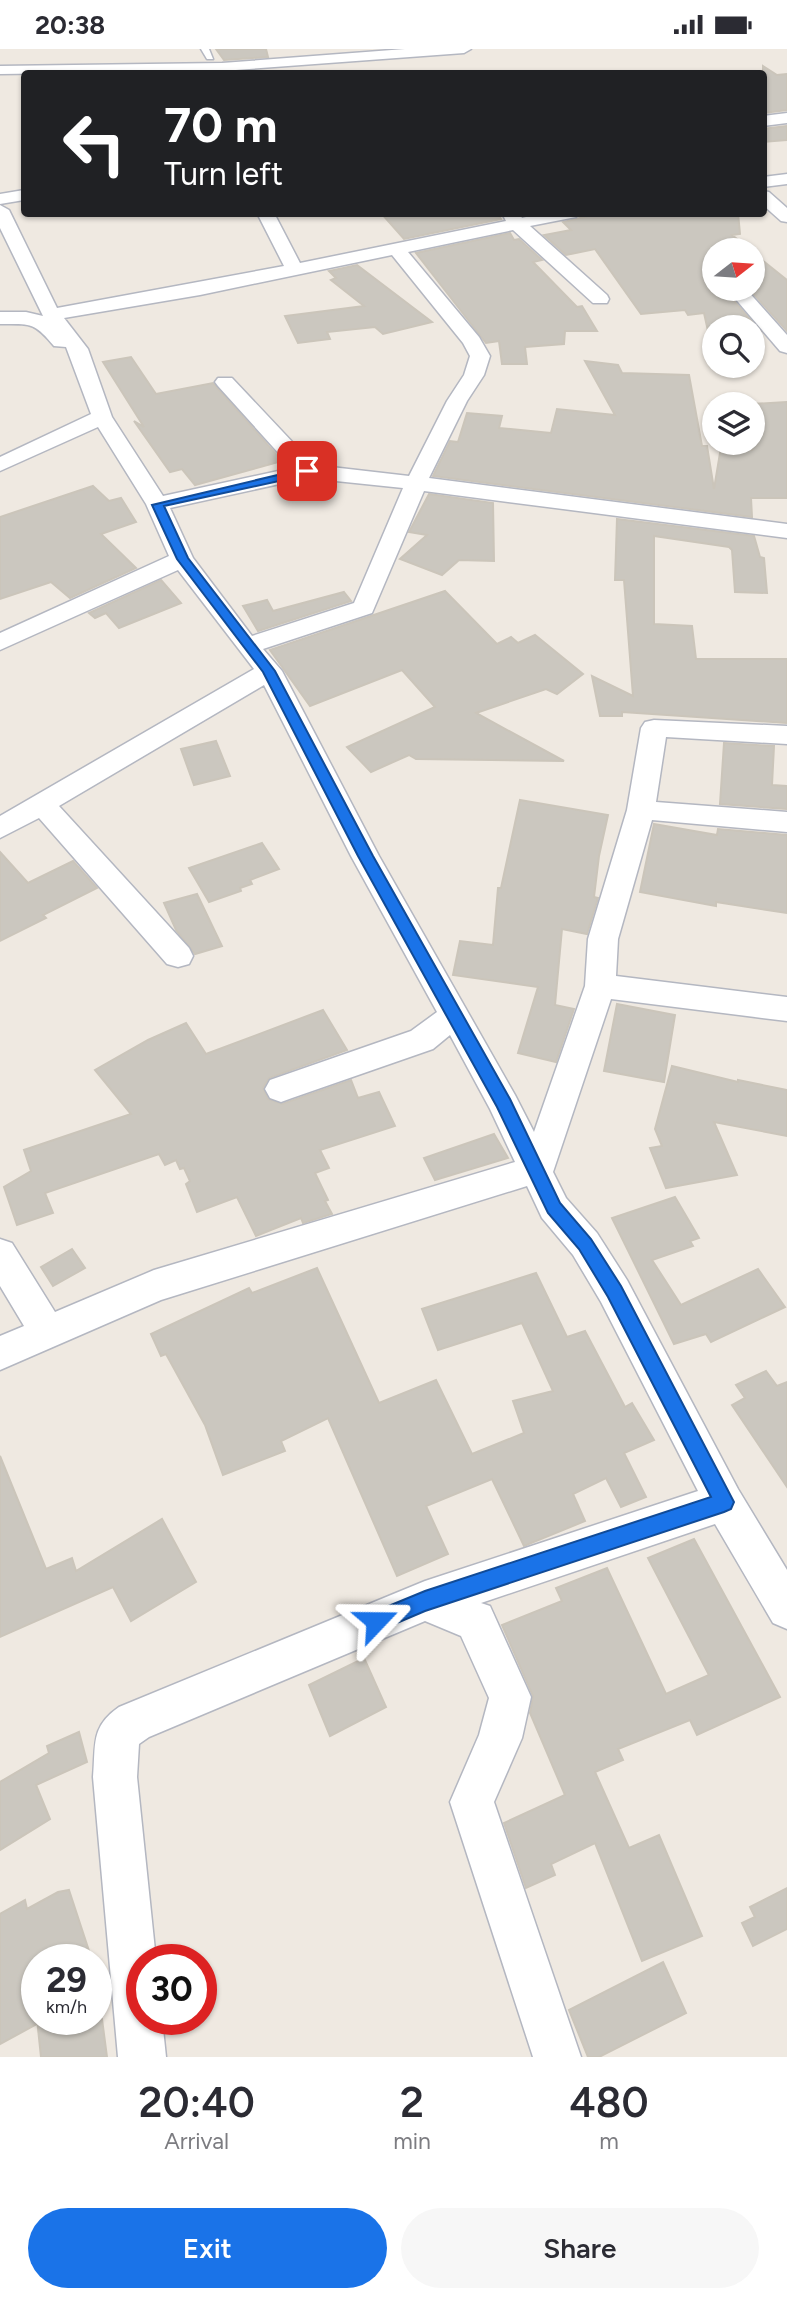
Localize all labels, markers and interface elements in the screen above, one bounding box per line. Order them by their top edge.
text: 20:38 [35,9,105,41]
text: 70 m [164,95,277,154]
icon: left [49,98,140,189]
text: Turn left [164,155,283,193]
north arrow [702,238,765,301]
map controls [702,238,765,455]
button: search [702,315,765,378]
button: layers [702,392,765,455]
pin [277,441,337,501]
icon: arrive [288,452,326,490]
position arrow [339,1584,413,1658]
speed limit sign: 30 [126,1944,217,2035]
text: 29 [46,1959,87,2001]
text: km/h [46,1996,87,2018]
text: 20:40 [138,2077,255,2128]
text: 2 [400,2077,424,2128]
text: 480 [569,2077,649,2128]
text: Arrival [164,2127,229,2155]
text: min [393,2127,431,2155]
text: m [599,2127,619,2155]
button: Exit [28,2208,387,2288]
button: Share [401,2208,759,2288]

